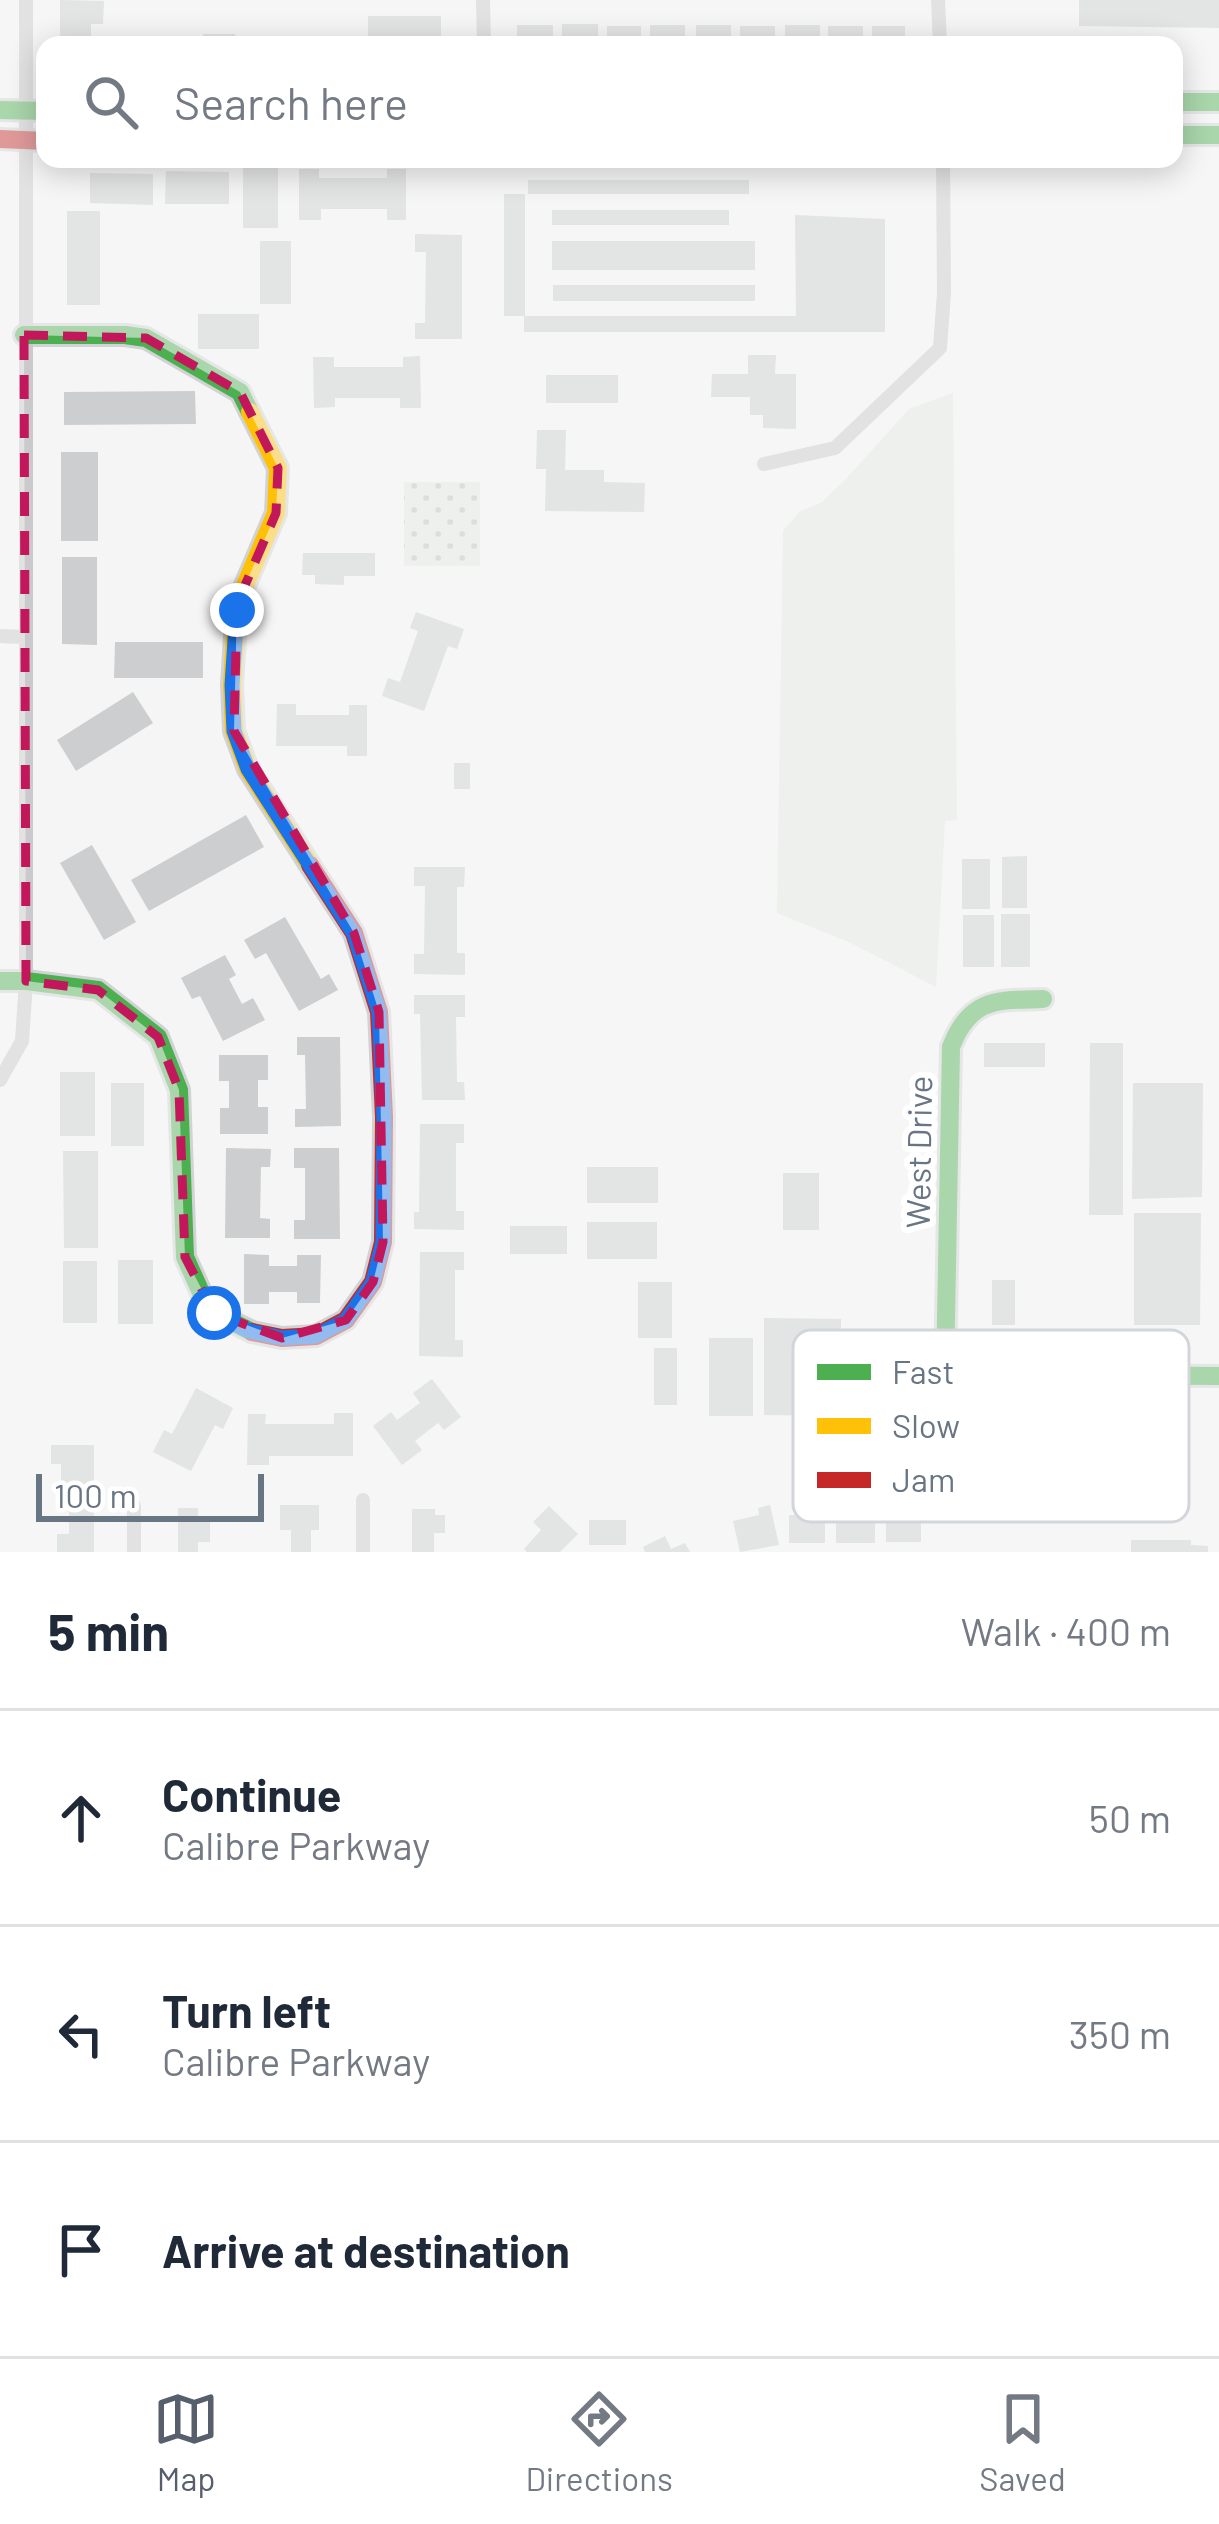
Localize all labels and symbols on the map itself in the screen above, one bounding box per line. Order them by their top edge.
route end [210,583,264,637]
street label: West Drive [897,1075,939,1229]
route start [187,1286,241,1340]
legend [793,1330,1189,1522]
text: Fast [892,1351,954,1391]
text: Slow [892,1405,960,1445]
text: Jam [892,1459,955,1499]
scale bar [36,1468,264,1521]

